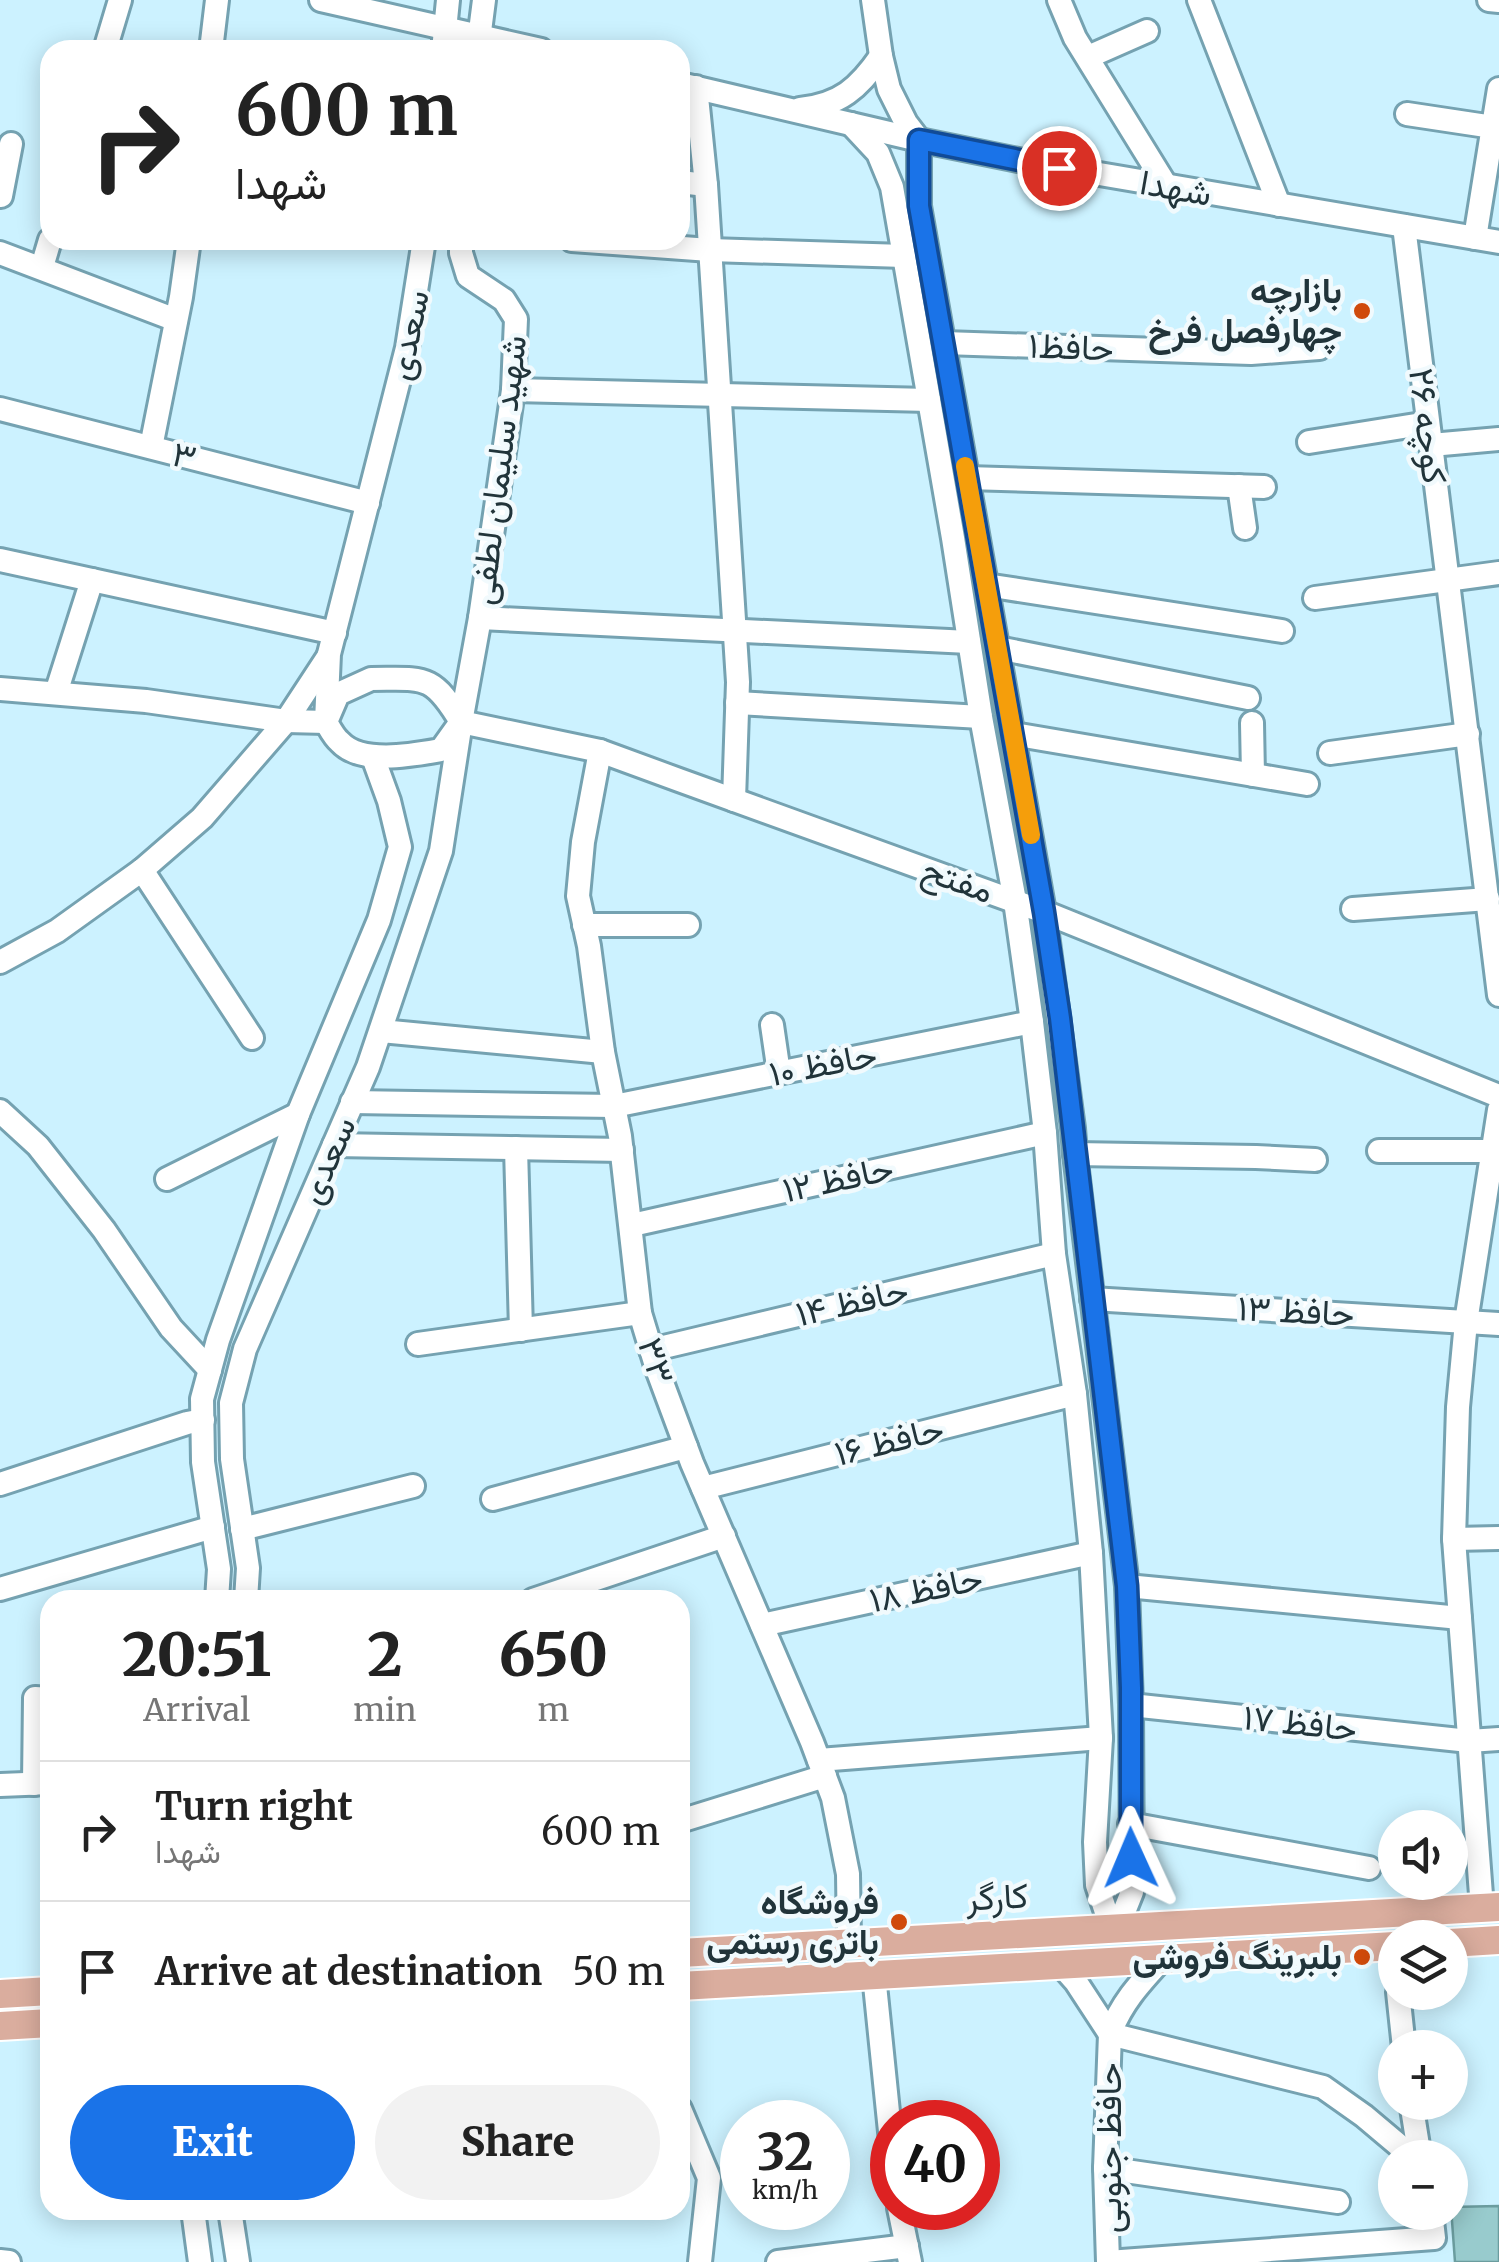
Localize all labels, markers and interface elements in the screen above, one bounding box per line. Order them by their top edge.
text: 600 m [235,66,458,154]
icon: right [70,80,200,210]
pin [1017,126,1102,211]
icon: arrive [1032,141,1087,196]
text: شهدا [235,155,327,211]
street label: شهدا [1137,160,1215,216]
place label: بازارچه چهارفصل فرخ [1148,269,1342,355]
street label: سعدی [377,286,439,384]
marker: بازارچه چهارفصل فرخ [1351,300,1373,322]
street label: حافظ۱ [1028,324,1114,370]
street label: شهید سلیمان لطفی [460,333,536,607]
street label: کوچه ۲۶ [1397,366,1457,487]
street label: ۳ [167,432,201,480]
street label: مفتح [916,847,1000,915]
street label: حافظ ۱۰ [766,1032,880,1096]
street label: سعدی [288,1110,366,1210]
street label: حافظ ۱۲ [779,1146,897,1212]
street label: حافظ ۱۴ [792,1268,912,1336]
street label: حافظ ۱۳ [1237,1286,1355,1336]
street label: ۳۳ [628,1332,684,1390]
street label: حافظ ۱۶ [830,1406,948,1476]
street label: حافظ ۱۸ [865,1556,987,1622]
text: 20:51 [122,1617,271,1692]
text: 2 [367,1617,403,1692]
text: 650 [499,1617,608,1692]
text: Arrival [143,1690,250,1730]
text: min [353,1690,417,1730]
text: m [537,1690,569,1730]
street label: حافظ ۱۷ [1241,1695,1359,1751]
text: Turn right [155,1783,353,1830]
icon: right [70,1804,125,1859]
position arrow [1079,1806,1183,1910]
text: 600 m [541,1808,660,1855]
map controls [1378,1810,1468,2230]
button: sound [1378,1810,1468,1900]
text: شهدا [155,1832,221,1872]
street label: کارگر [964,1873,1029,1921]
place label: فروشگاه باتری رستمی [706,1880,879,1964]
marker: فروشگاه باتری رستمی [888,1911,910,1933]
button: layers [1378,1920,1468,2010]
place label: بلبرینگ فروشی [1133,1935,1342,1979]
icon: arrive [70,1944,125,1999]
marker: بلبرینگ فروشی [1351,1946,1373,1968]
text: Arrive at destination [155,1948,542,1995]
text: 50 m [572,1948,665,1995]
button: + [1378,2030,1468,2120]
street label: حافظ جنوبی [1087,2063,1131,2233]
button: Exit [70,2085,355,2200]
button: Share [375,2085,660,2200]
speed limit sign: 40 [870,2100,1000,2230]
text: 32 [757,2121,813,2184]
button: − [1378,2140,1468,2230]
text: km/h [752,2174,818,2206]

